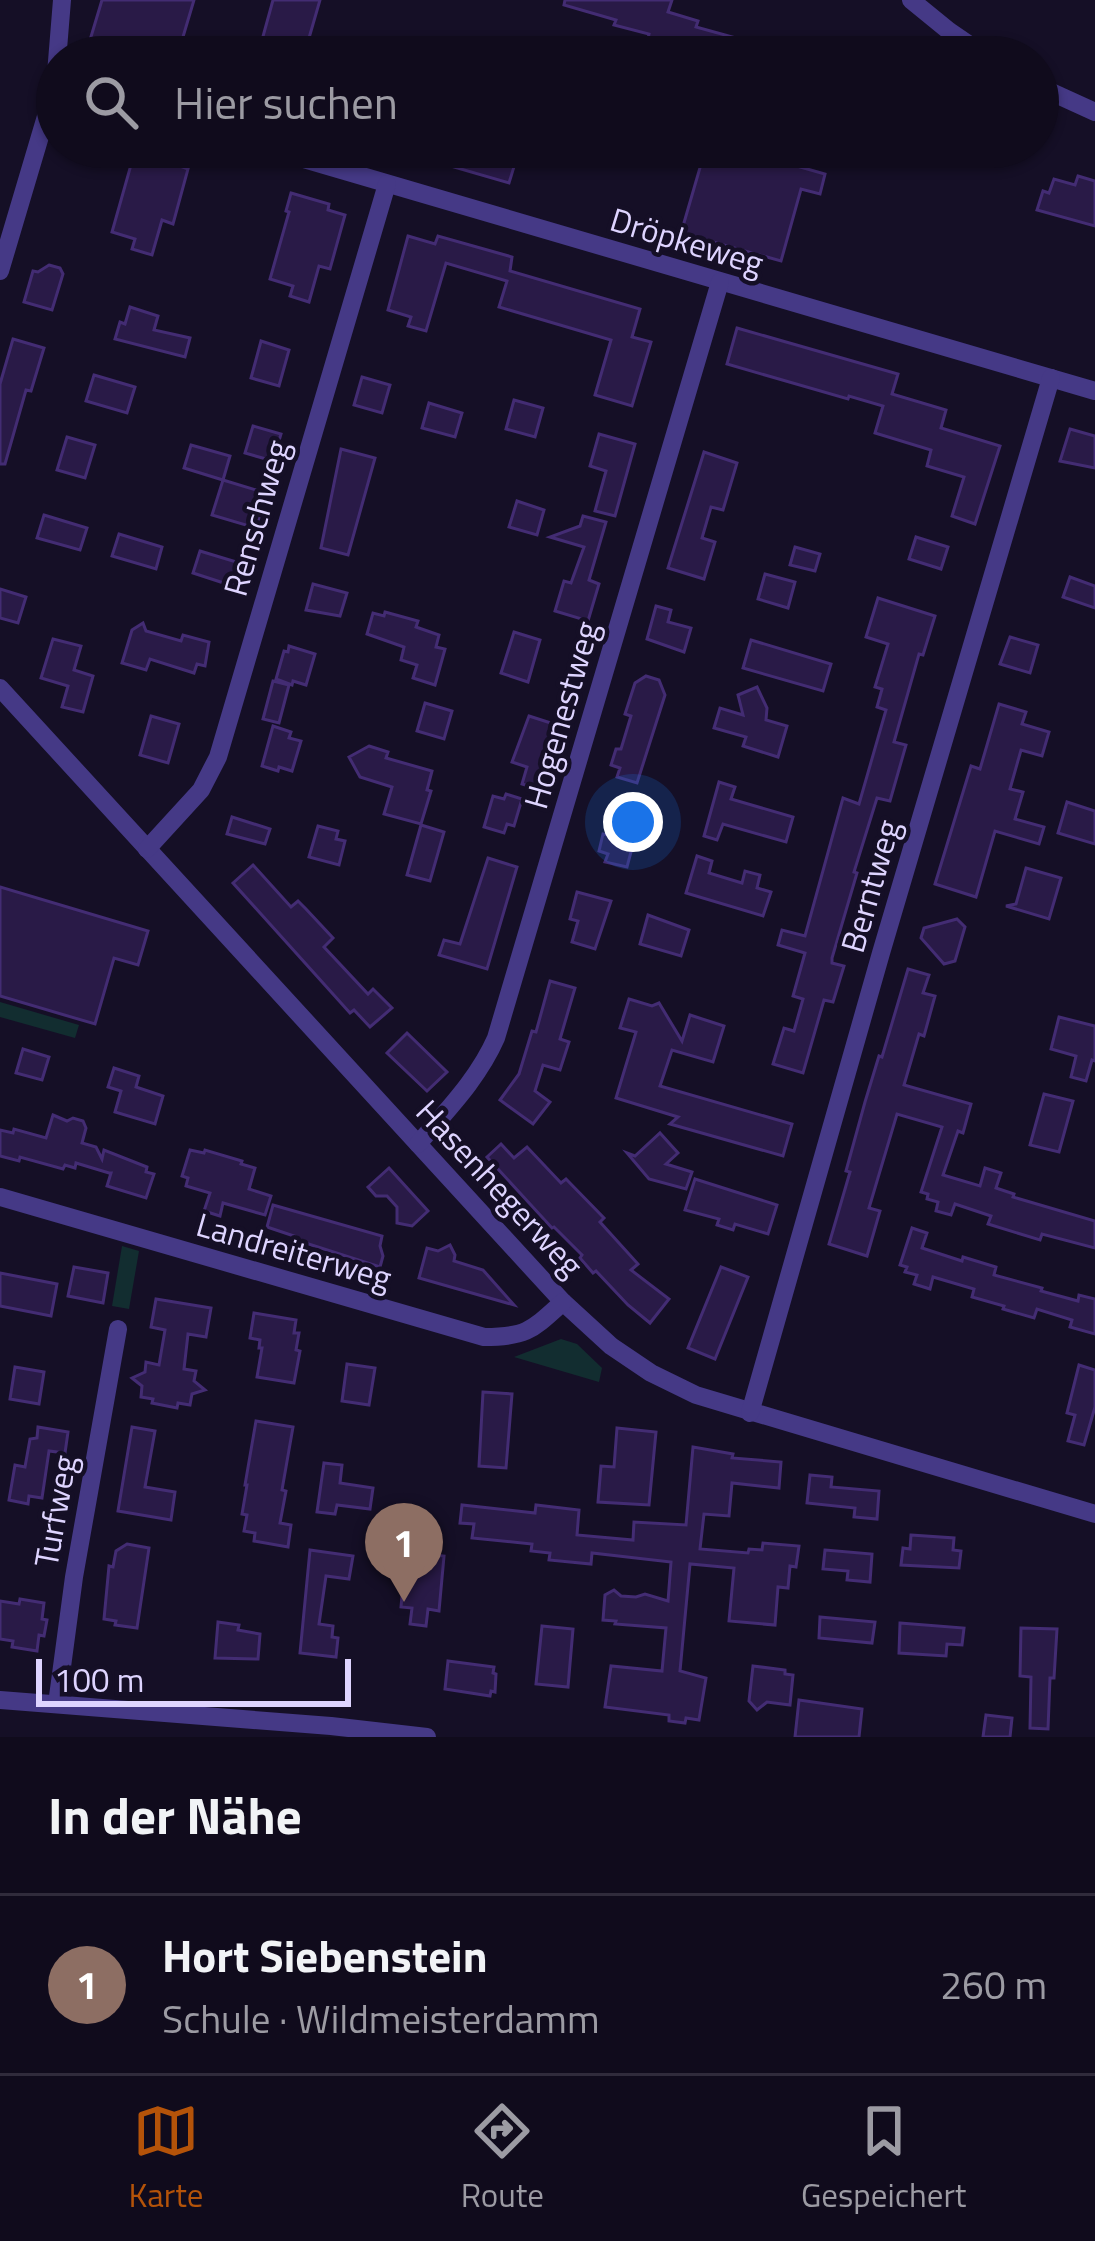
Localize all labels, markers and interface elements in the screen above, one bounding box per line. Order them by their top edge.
search box [36,36,1059,168]
text: Hier suchen [174,68,398,136]
icon: search [78,69,144,135]
street label: Dröpkeweg [604,194,770,288]
street label: Renschweg [210,434,302,602]
street label: Hogenestweg [510,615,612,815]
your location [603,792,663,852]
street label: Berntweg [827,814,913,958]
street label: Hasenhegerweg [404,1088,596,1288]
street label: Landreiterweg [191,1199,397,1303]
street label: Turfweg [21,1451,89,1571]
pin: 1 [365,1503,443,1602]
scale bar [36,1653,351,1706]
text: 100 m [54,1655,144,1705]
text: In der Nähe [48,1776,302,1854]
text: Hort Siebenstein [162,1921,488,1989]
text: 1 [76,1955,98,2014]
text: 260 m [940,1955,1047,2014]
text: Schule · Wildmeisterdamm [162,1989,600,2048]
tab: Karte [129,2098,204,2220]
tab: Route [461,2098,544,2220]
tab: Gespeichert [801,2098,966,2220]

